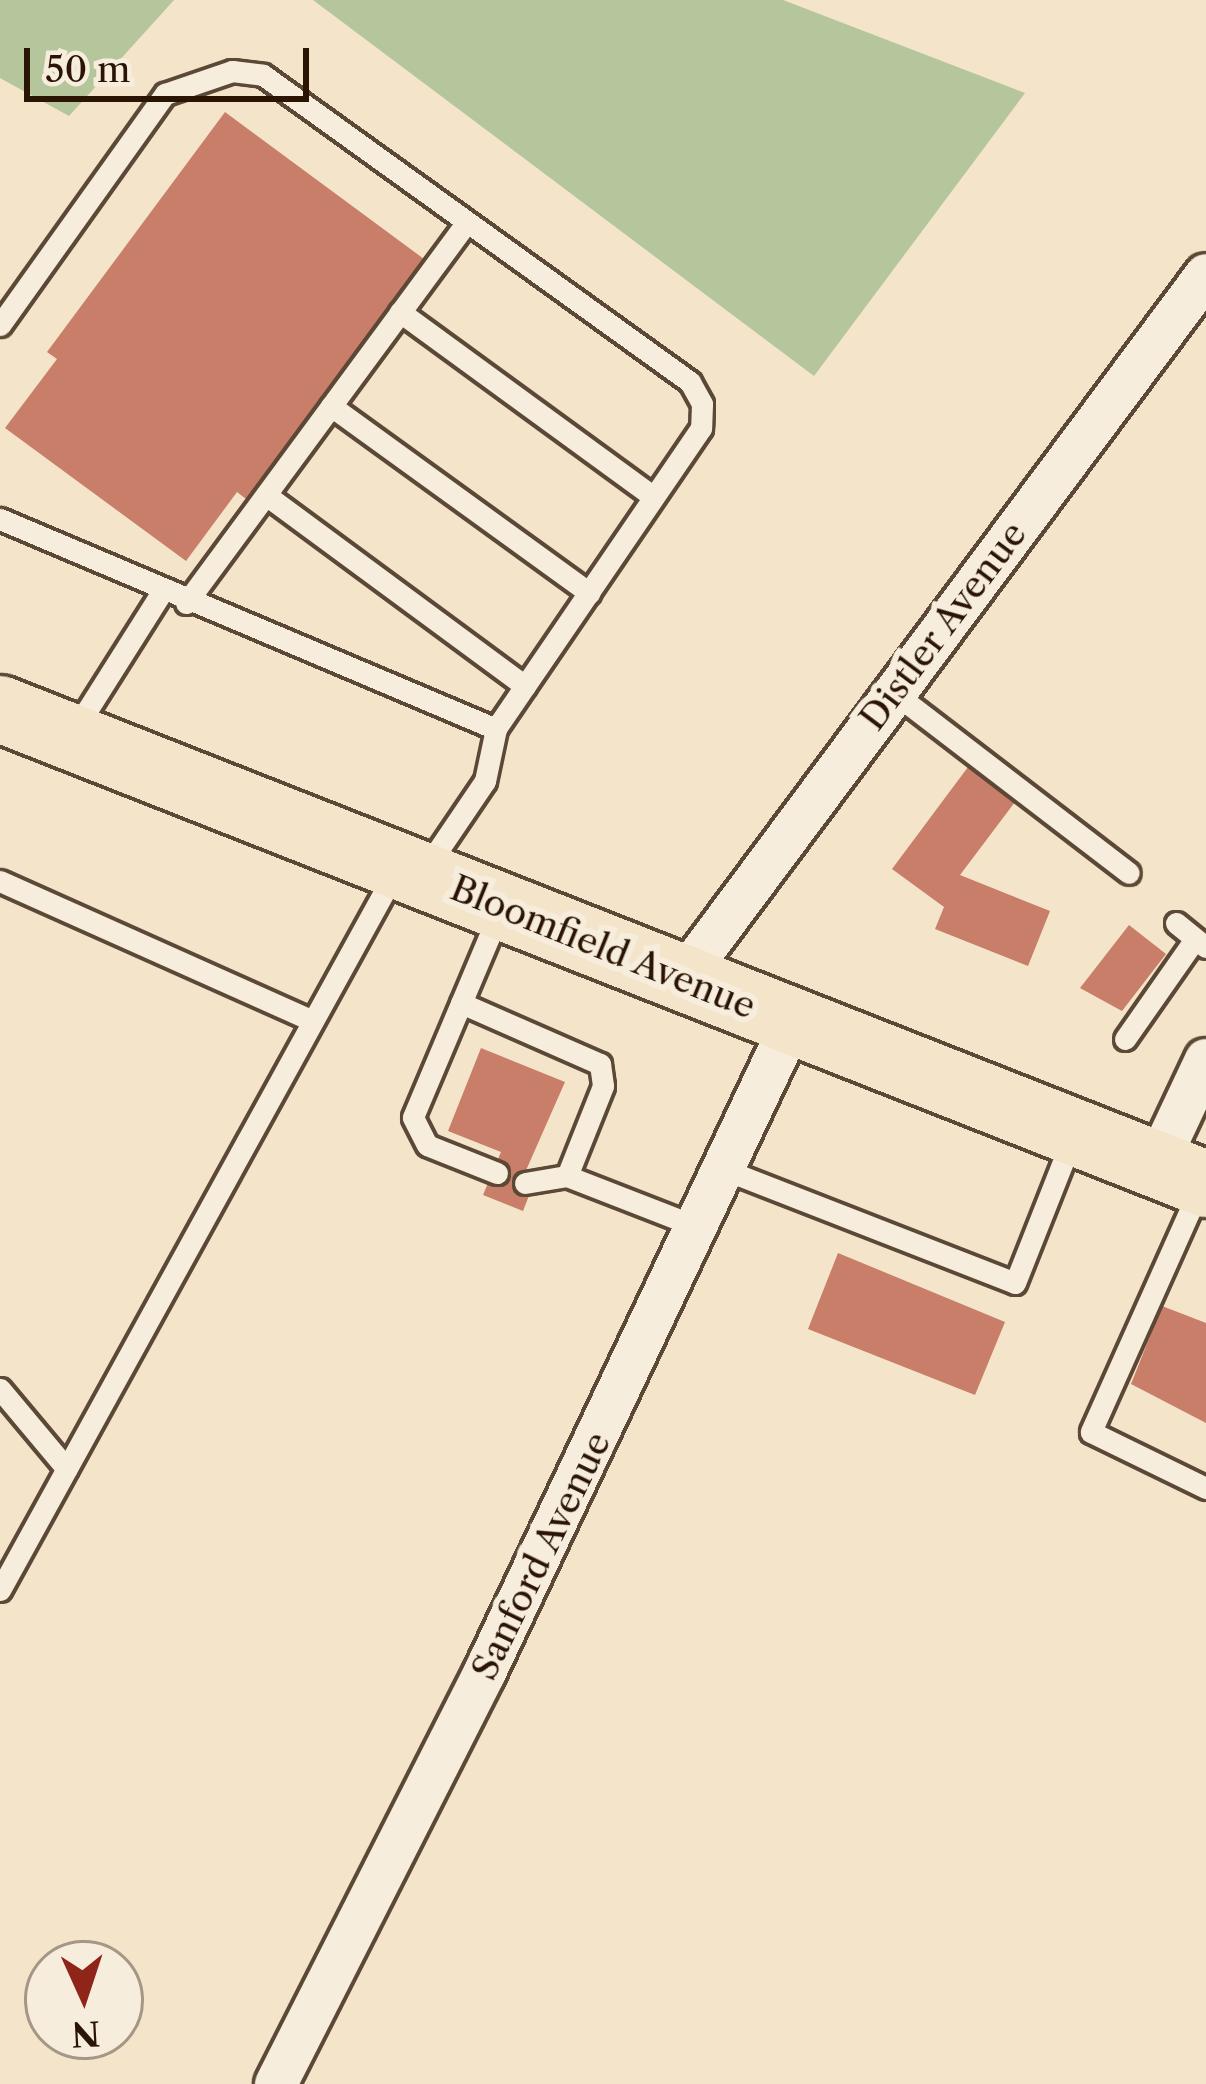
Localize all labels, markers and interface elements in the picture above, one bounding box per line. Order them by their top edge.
scale bar [30,24,315,98]
text: 50 m [45,47,130,91]
street label: Distler Avenue [850,512,1036,740]
street label: Bloomfield Avenue [444,866,762,1028]
street label: Sanford Avenue [462,1424,620,1688]
north arrow [24,1940,144,2060]
text: N [70,2012,101,2055]

